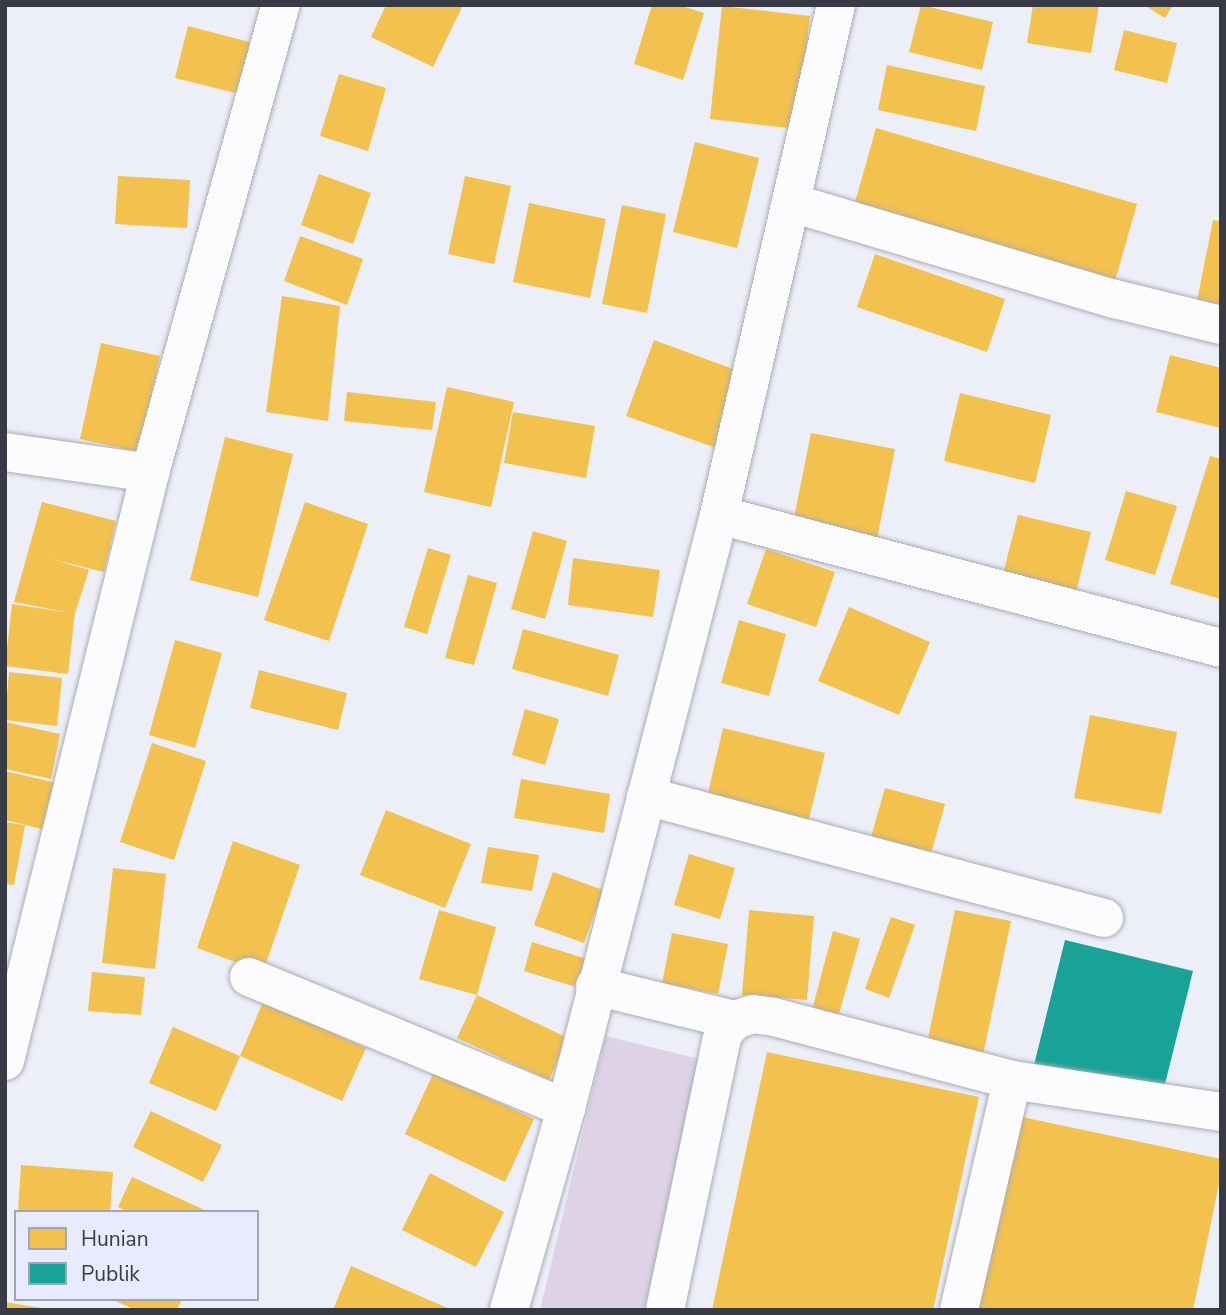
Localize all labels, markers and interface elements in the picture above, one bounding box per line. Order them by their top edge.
legend [14,1210,259,1301]
text: Hunian [81,1225,149,1253]
text: Publik [81,1260,140,1288]

